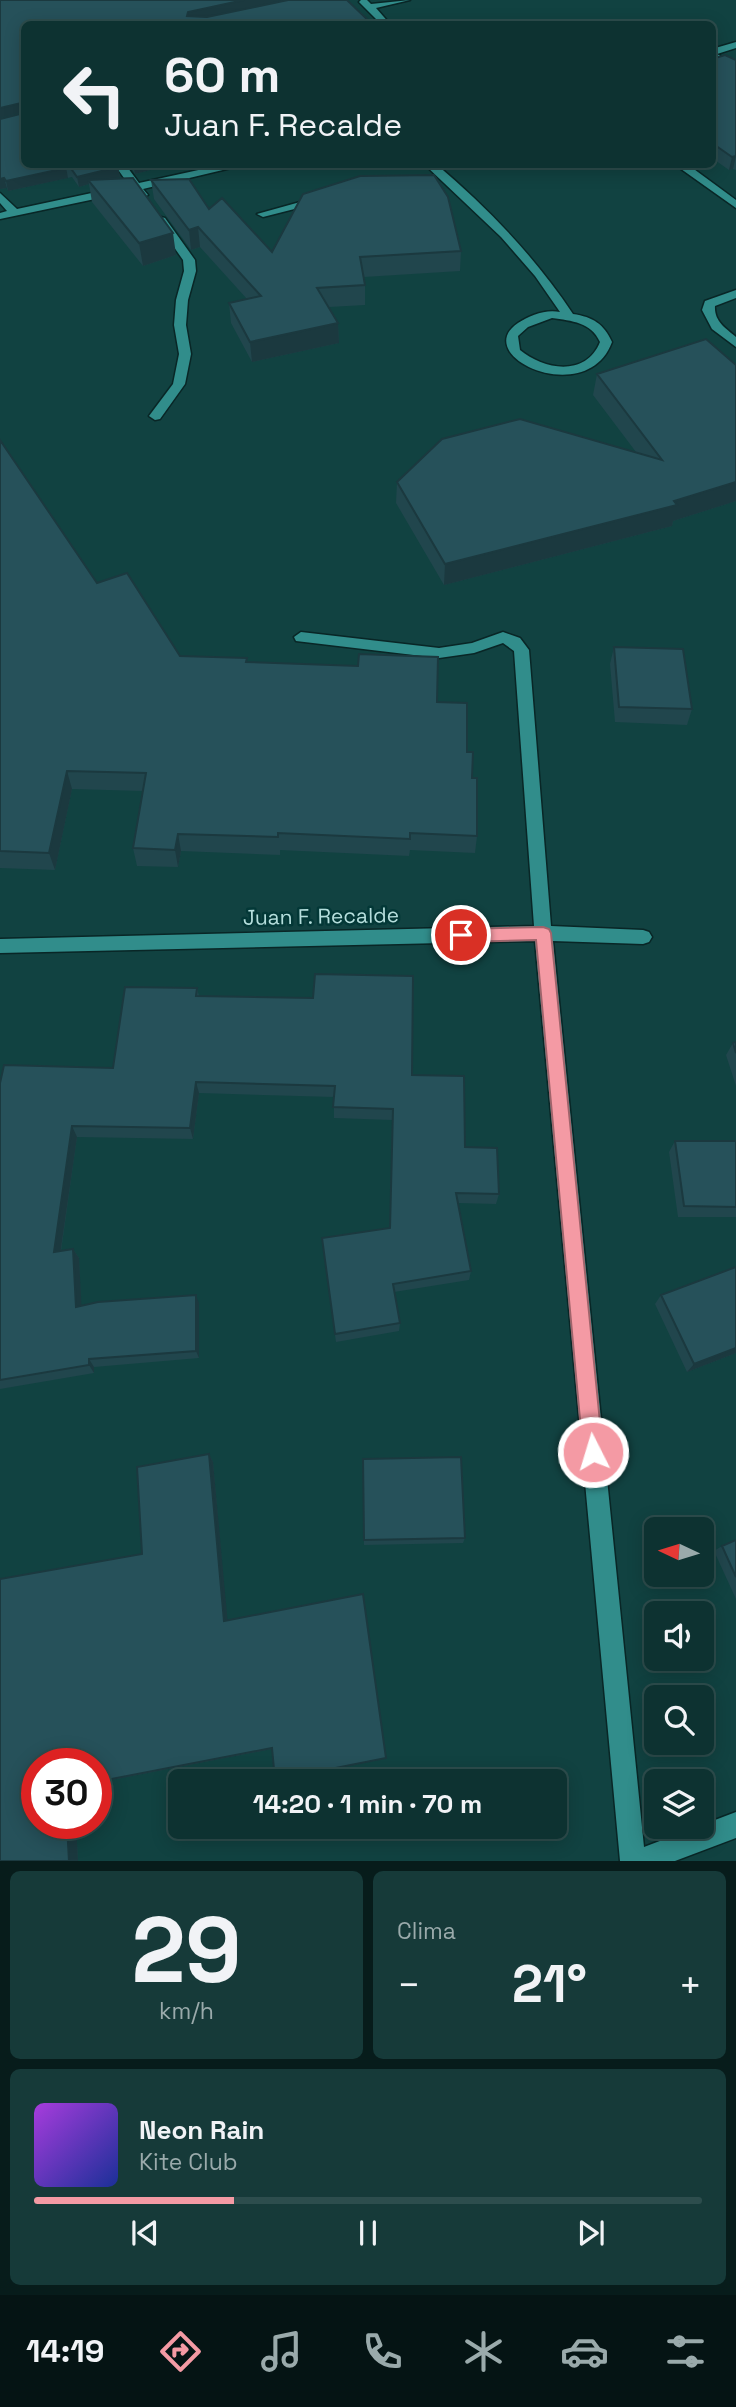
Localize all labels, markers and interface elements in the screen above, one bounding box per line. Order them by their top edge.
text: 60 m [164,44,280,106]
icon: left [49,49,140,140]
text: Juan F. Recalde [164,105,402,145]
street label: Juan F. Recalde [243,901,399,931]
pin [431,905,491,965]
icon: arrive [442,916,480,954]
position arrow [556,1415,630,1489]
north arrow [644,1517,714,1587]
map controls [644,1517,714,1839]
button: sound [644,1601,714,1671]
button: search [644,1685,714,1755]
speed limit sign: 30 [21,1748,112,1839]
button: layers [644,1769,714,1839]
text: 14:20 · 1 min · 70 m [253,1787,482,1821]
text: 29 [132,1892,241,2009]
text: Clima [397,1916,456,1946]
text: 21° [512,1951,587,2017]
text: − [397,1961,421,2009]
text: + [678,1961,702,2009]
text: km/h [159,1996,214,2026]
text: Neon Rain [139,2113,264,2147]
text: Kite Club [139,2147,238,2177]
icon: previous [126,2214,164,2252]
icon: pause [349,2214,387,2252]
icon: next [572,2214,610,2252]
icon: directions [156,2327,205,2376]
icon: music [257,2327,306,2376]
icon: phone [358,2327,407,2376]
icon: climate [459,2327,508,2376]
icon: car [560,2327,609,2376]
icon: filters [661,2327,710,2376]
text: 14:19 [26,2331,105,2371]

